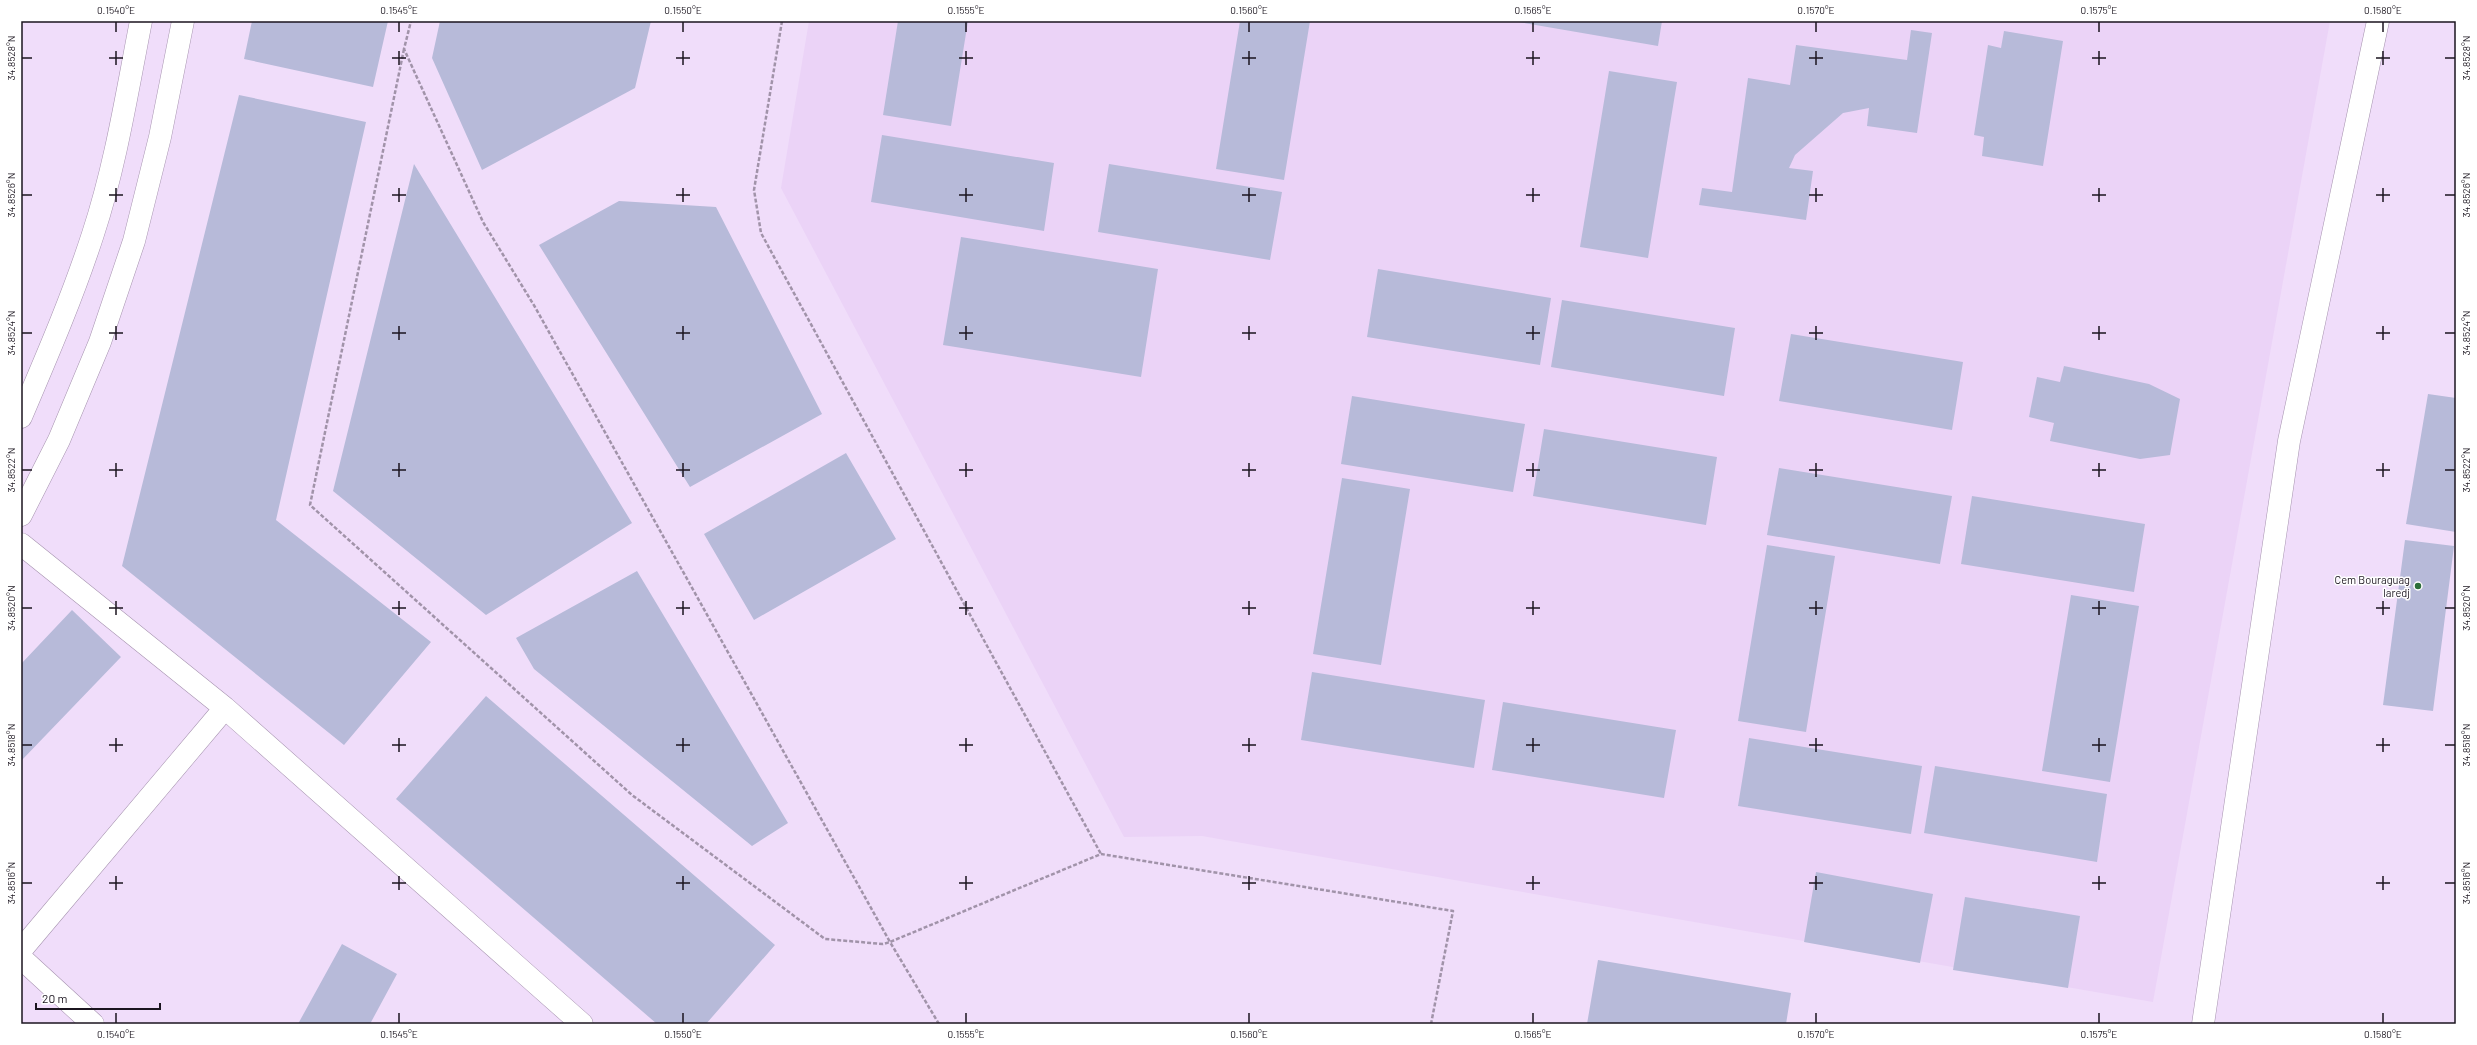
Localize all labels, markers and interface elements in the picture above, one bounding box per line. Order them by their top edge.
text: 0.1540°E [97,4,135,16]
text: 0.1545°E [380,4,418,16]
text: 0.1550°E [664,4,702,16]
text: 0.1555°E [947,4,985,16]
text: 0.1560°E [1230,4,1268,16]
text: 0.1565°E [1514,4,1552,16]
text: 0.1570°E [1797,4,1835,16]
text: 0.1575°E [2081,4,2117,16]
text: 0.1580°E [2364,4,2402,16]
text: 34.8528°N [5,36,17,80]
text: 34.8528°N [2460,36,2472,80]
text: 34.8526°N [5,173,17,217]
text: 34.8526°N [2460,173,2472,217]
text: 34.8524°N [5,310,17,356]
text: 34.8524°N [2460,310,2472,356]
text: 34.8522°N [5,447,17,493]
text: 34.8522°N [2460,447,2472,493]
place label: Cem Bouraguag laredj [2334,573,2410,599]
marker: Cem Bouraguag laredj [2413,581,2423,591]
text: 34.8520°N [5,585,17,631]
text: 34.8520°N [2460,585,2472,631]
text: 34.8518°N [5,724,17,766]
text: 34.8518°N [2460,724,2472,766]
text: 34.8516°N [5,862,17,904]
text: 34.8516°N [2460,862,2472,904]
scale bar [36,985,160,1011]
text: 20 m [42,991,68,1005]
text: 0.1540°E [97,1028,135,1040]
text: 0.1545°E [380,1028,418,1040]
text: 0.1550°E [664,1028,702,1040]
text: 0.1555°E [947,1028,985,1040]
text: 0.1560°E [1230,1028,1268,1040]
text: 0.1565°E [1514,1028,1552,1040]
text: 0.1570°E [1797,1028,1835,1040]
text: 0.1575°E [2081,1028,2117,1040]
text: 0.1580°E [2364,1028,2402,1040]

